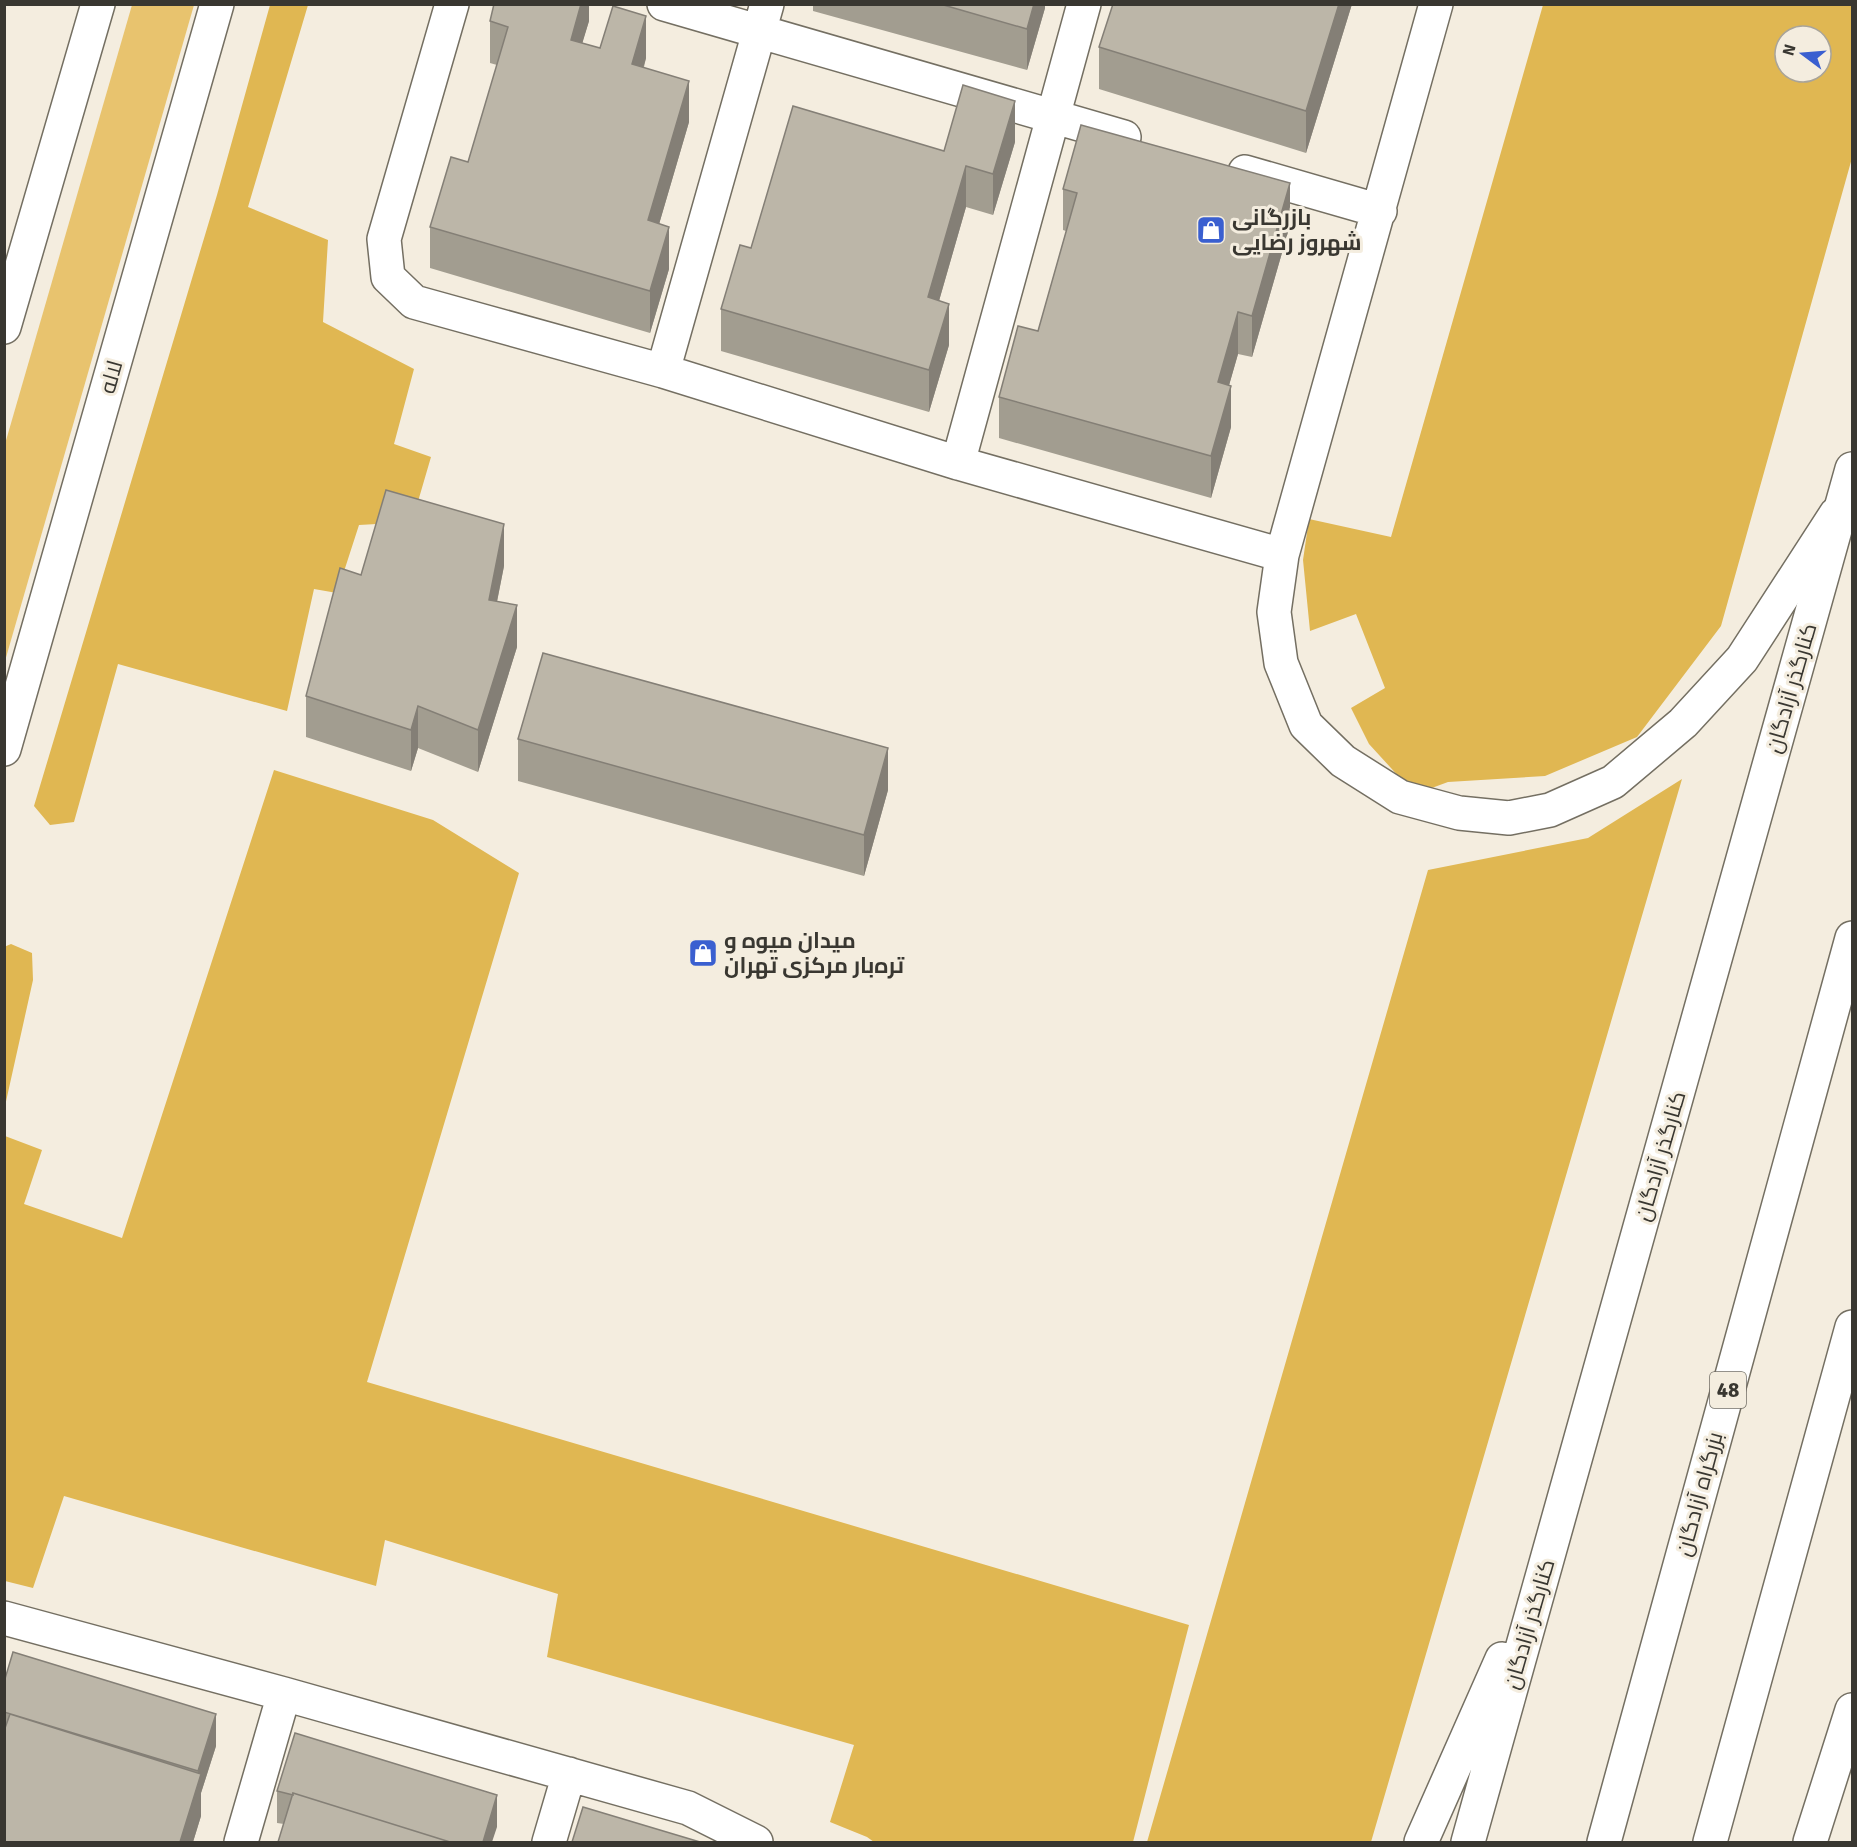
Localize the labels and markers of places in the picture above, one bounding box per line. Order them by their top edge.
place label: بازرگانی شهروز رضایی [1232,204,1362,256]
shop icon: بازرگانی شهروز رضایی [1195,214,1227,246]
place label: میدان میوه و تره‌بار مرکزی تهران [724,927,905,979]
shop icon: میدان میوه و تره‌بار مرکزی تهران [687,937,719,969]

